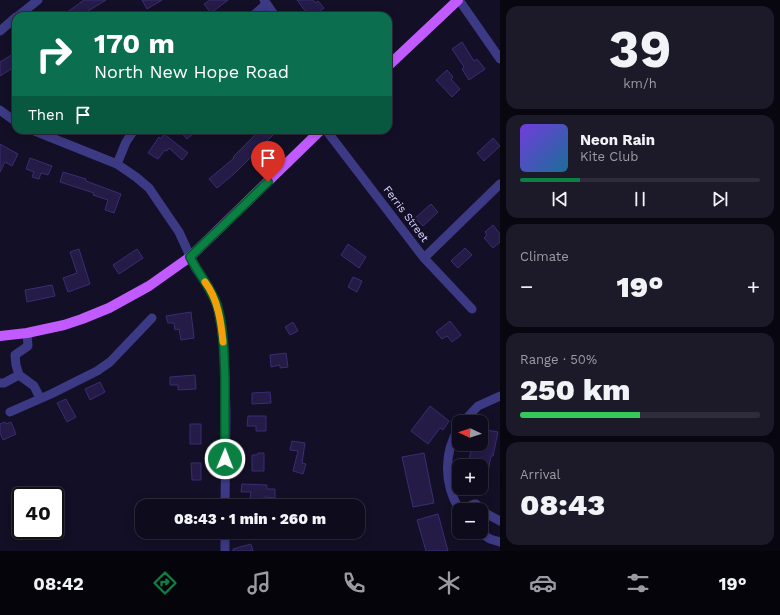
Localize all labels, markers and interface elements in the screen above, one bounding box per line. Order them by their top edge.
text: 39 [609,19,671,80]
text: 170 m [94,27,175,60]
icon: right [28,28,80,80]
text: North New Hope Road [94,61,289,82]
text: km/h [623,76,657,91]
icon: arrive [72,104,94,126]
text: Then [28,106,64,124]
text: Neon Rain [580,131,655,149]
pin [251,141,285,182]
icon: arrive [257,147,279,169]
text: Kite Club [580,149,638,164]
street label: Ferris Street [381,183,432,245]
icon: previous [549,188,571,210]
icon: pause [629,188,651,210]
icon: next [709,188,731,210]
text: Climate [520,249,569,264]
text: 19° [616,269,664,304]
text: − [520,274,533,299]
text: + [747,274,760,299]
text: Range · 50% [520,352,597,367]
text: 250 km [520,372,630,407]
north arrow [452,415,488,451]
map controls [452,415,488,539]
position arrow [204,438,246,480]
button: + [452,459,488,495]
text: Arrival [520,467,561,482]
speed limit sign: 40 [12,487,64,539]
text: 08:43 [520,487,605,522]
button: − [452,503,488,539]
text: 08:43 · 1 min · 260 m [174,510,326,528]
icon: directions [151,569,179,597]
icon: music [245,569,273,597]
icon: phone [340,569,368,597]
icon: climate [435,569,463,597]
icon: car [529,569,557,597]
icon: filters [624,569,652,597]
text: 08:42 [33,573,84,594]
text: 19° [719,573,747,594]

